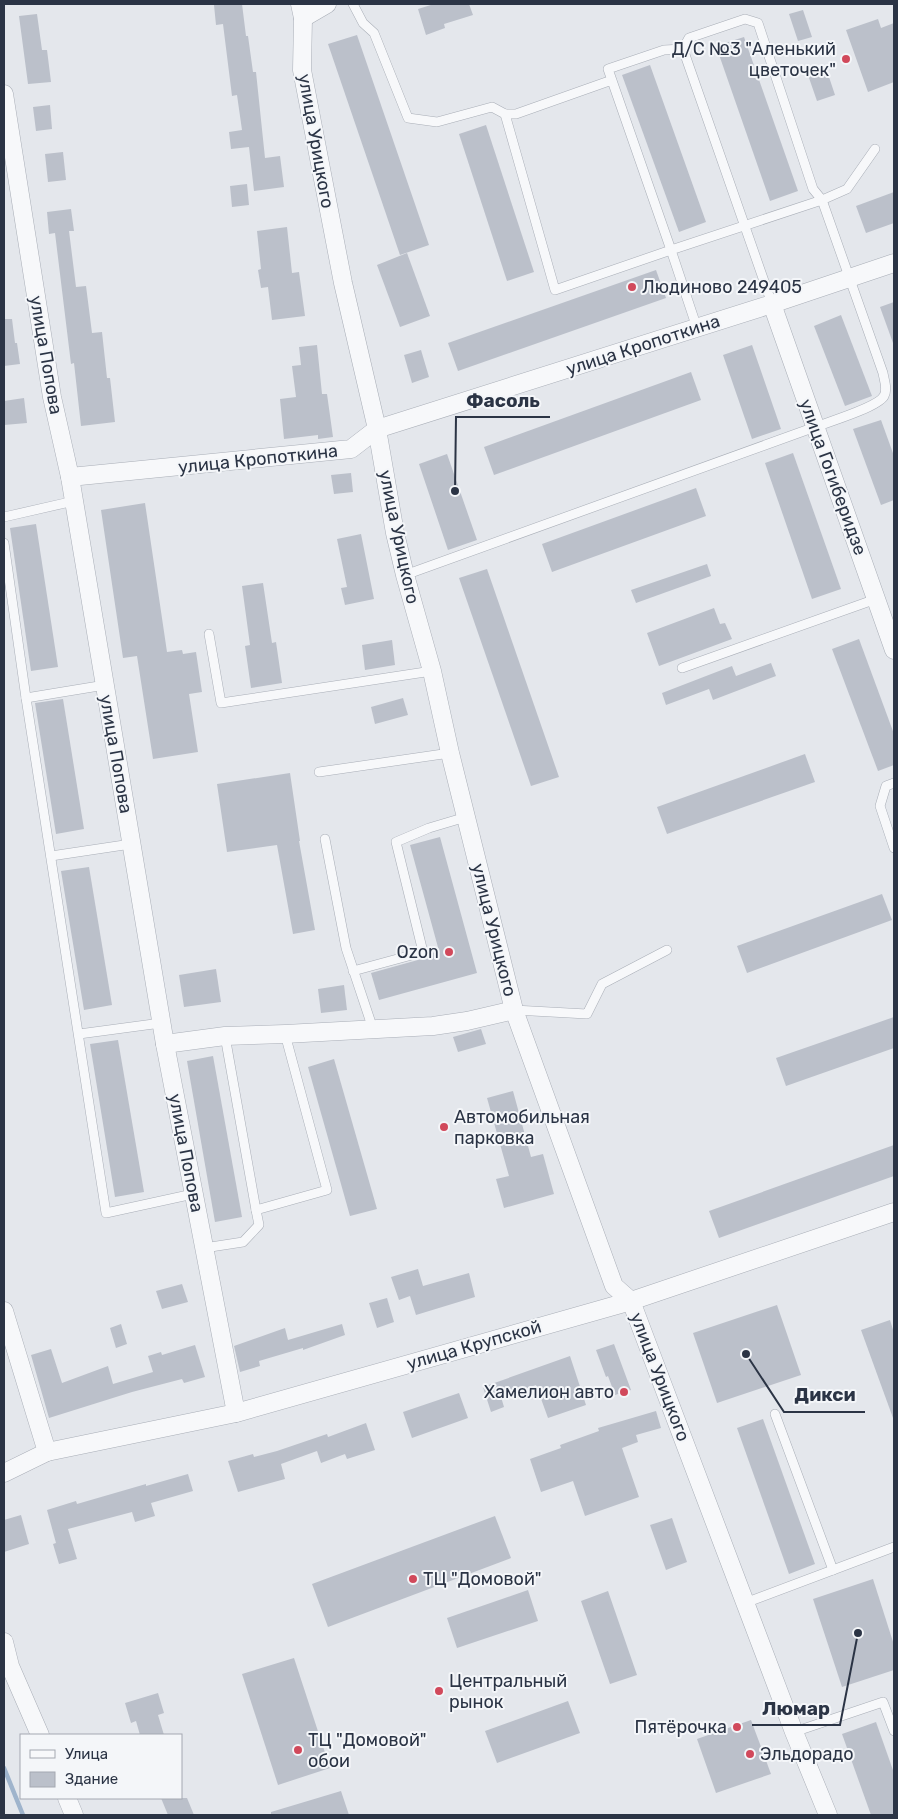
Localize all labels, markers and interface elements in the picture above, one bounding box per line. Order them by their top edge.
place label: Д/С №3 "Аленький цветочек" [672,38,836,81]
marker: Д/С №3 "Аленький цветочек" [840,53,852,65]
street label: улица Урицкого [293,72,339,210]
place label: Людиново 249405 [642,276,802,298]
marker: Людиново 249405 [626,281,638,293]
street label: улица Попова [25,294,67,416]
street label: улица Кропоткина [563,310,723,380]
callout: Фасоль [456,383,550,417]
text: Фасоль [466,389,540,412]
street label: улица Гогиберидзе [794,396,872,558]
street label: улица Кропоткина [177,440,339,478]
street label: улица Урицкого [374,468,424,606]
street label: улица Попова [95,693,137,815]
street label: улица Урицкого [467,861,521,999]
place label: Ozon [397,941,439,963]
marker: Ozon [443,946,455,958]
street label: улица Попова [164,1092,208,1214]
place label: Автомобильная парковка [454,1106,590,1149]
marker: Автомобильная парковка [438,1121,450,1133]
street label: улица Урицкого [625,1309,695,1445]
street label: улица Крупской [404,1315,544,1375]
callout: Дикси [784,1378,865,1412]
place label: Хамелион авто [484,1381,614,1403]
text: Дикси [794,1383,856,1406]
marker: Хамелион авто [618,1386,630,1398]
place label: ТЦ "Домовой" [423,1568,541,1590]
marker: ТЦ "Домовой" [407,1573,419,1585]
place label: Центральный рынок [449,1670,567,1713]
marker: Центральный рынок [433,1685,445,1697]
callout: Люмар [752,1691,840,1725]
text: Люмар [762,1697,830,1720]
place label: Пятёрочка [634,1716,727,1738]
marker: Пятёрочка [731,1721,743,1733]
place label: ТЦ "Домовой" обои [308,1729,426,1772]
legend [20,1734,182,1799]
place label: Эльдорадо [760,1743,854,1765]
marker: ТЦ "Домовой" обои [292,1744,304,1756]
text: Улица [65,1745,108,1763]
marker: Эльдорадо [744,1748,756,1760]
text: Здание [65,1770,118,1788]

